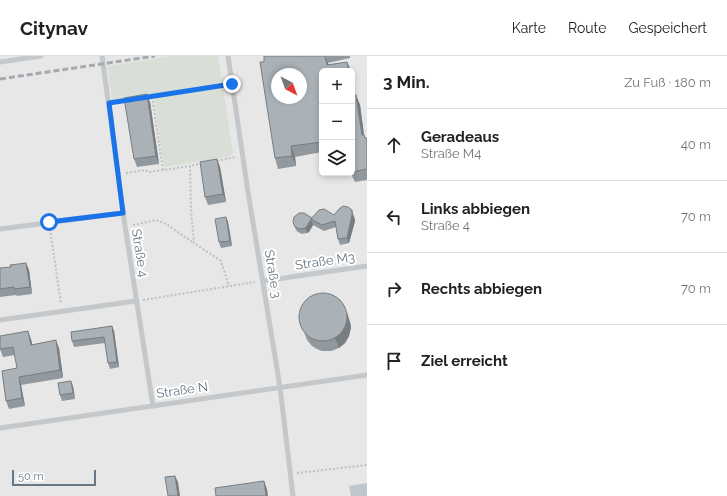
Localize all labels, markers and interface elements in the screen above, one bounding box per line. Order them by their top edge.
text: Citynav [20,17,88,39]
text: Karte [512,20,546,36]
text: Route [568,20,606,36]
text: Gespeichert [628,20,707,36]
north arrow [271,68,307,104]
map controls [319,68,355,176]
button: + [319,68,355,104]
text: 3 Min. [383,72,430,92]
route end [223,75,241,93]
text: Zu Fuß · 180 m [624,75,711,90]
button: − [319,104,355,140]
text: Geradeaus [421,128,499,146]
icon: ahead [383,134,405,156]
text: 40 m [681,137,711,152]
button: layers [319,140,355,176]
text: Straße M4 [421,146,481,161]
text: Links abbiegen [421,200,530,218]
icon: left [383,206,405,228]
text: 70 m [681,209,711,224]
route start [40,213,58,231]
text: Straße 4 [421,218,470,233]
street label: Straße 4 [129,228,151,278]
street label: Straße 3 [262,249,284,299]
street label: Straße M3 [294,249,356,273]
icon: right [383,278,405,300]
text: Rechts abbiegen [421,280,542,298]
text: 70 m [681,281,711,296]
icon: arrive [383,350,405,372]
text: Ziel erreicht [421,352,508,370]
street label: Straße N [155,379,209,401]
scale bar [12,468,96,487]
text: 50 m [18,470,44,483]

